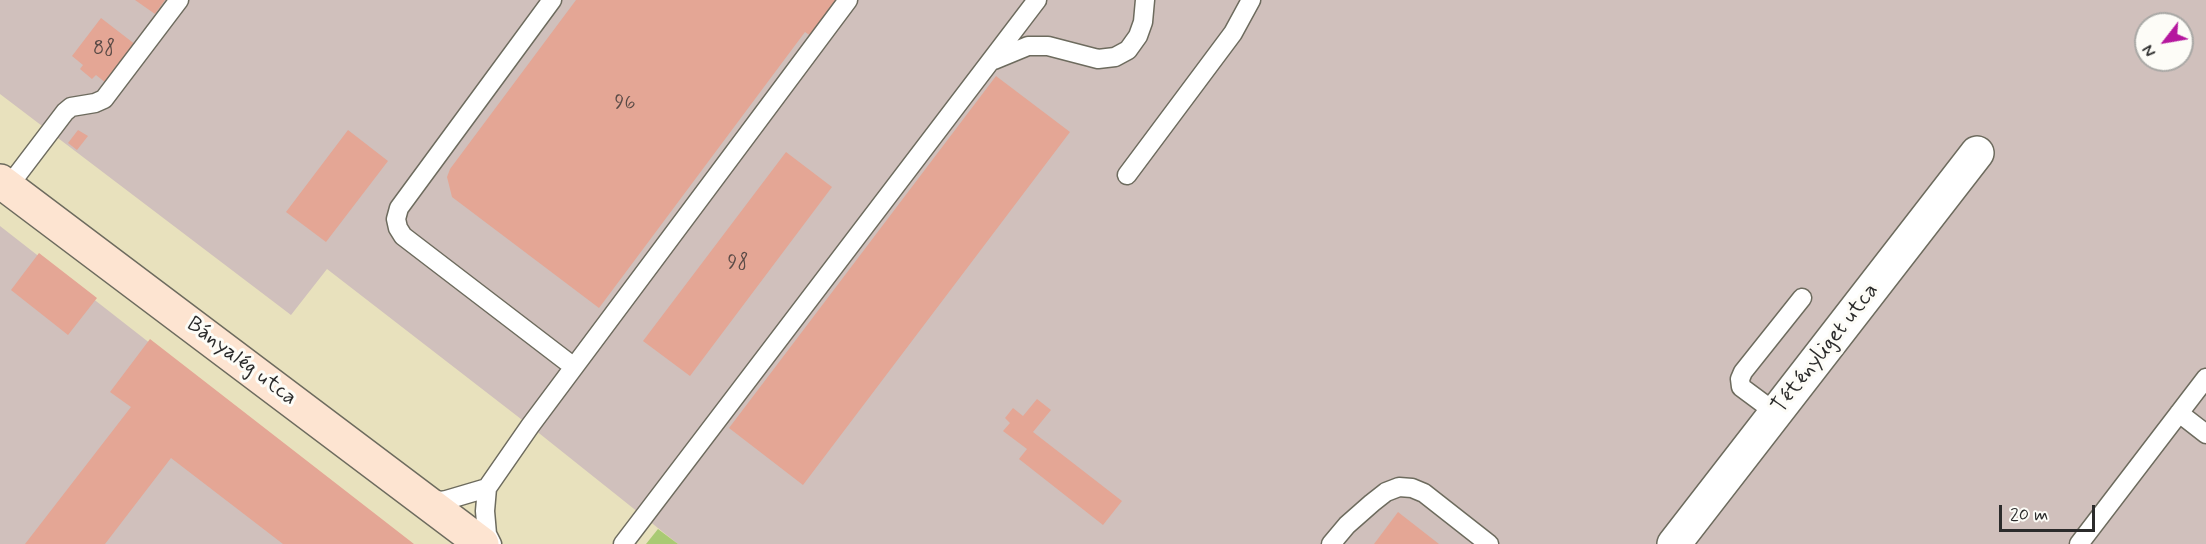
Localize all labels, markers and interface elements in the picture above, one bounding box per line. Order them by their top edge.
north arrow [2134,12,2194,72]
house number: 88 [93,38,115,62]
text: N [2138,41,2162,60]
house number: 96 [615,92,635,116]
house number: 98 [728,252,748,276]
street label: Tétényliget utca [1767,279,1885,419]
street label: Bányalég utca [181,312,301,412]
scale bar [2002,493,2098,531]
text: 20 m [2010,503,2048,527]

